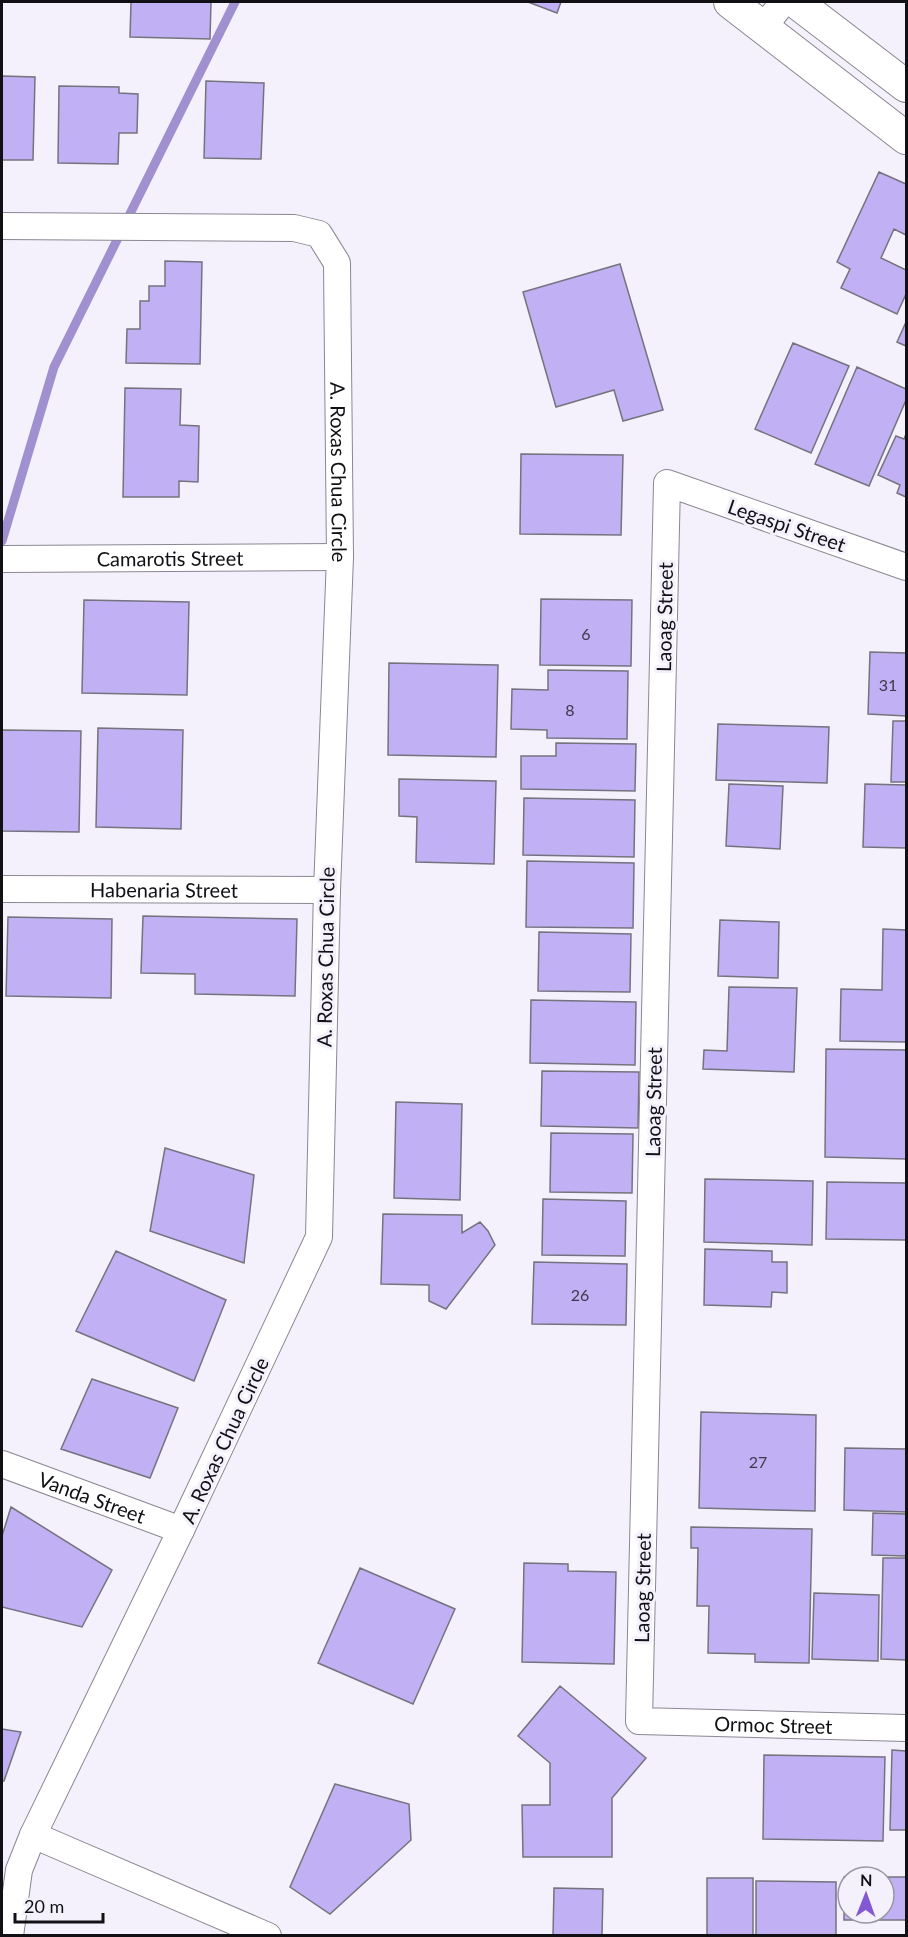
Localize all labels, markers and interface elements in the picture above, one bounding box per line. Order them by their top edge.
street label: A. Roxas Chua Circle [326,382,352,563]
street label: Legaspi Street [725,494,849,556]
street label: Camarotis Street [97,546,243,570]
street label: Laoag Street [651,562,677,672]
house number: 6 [581,624,591,643]
house number: 31 [879,675,897,694]
house number: 8 [565,700,575,719]
street label: A. Roxas Chua Circle [311,867,339,1047]
street label: Habenaria Street [90,877,238,902]
street label: Laoag Street [640,1047,666,1157]
house number: 26 [571,1285,589,1304]
street label: A. Roxas Chua Circle [175,1353,273,1527]
house number: 27 [749,1452,767,1471]
street label: Vanda Street [35,1467,149,1528]
street label: Laoag Street [629,1533,655,1643]
street label: Ormoc Street [714,1711,833,1738]
north arrow [836,1865,896,1925]
text: N [860,1870,873,1889]
scale bar [15,1886,104,1924]
text: 20 m [24,1895,64,1917]

